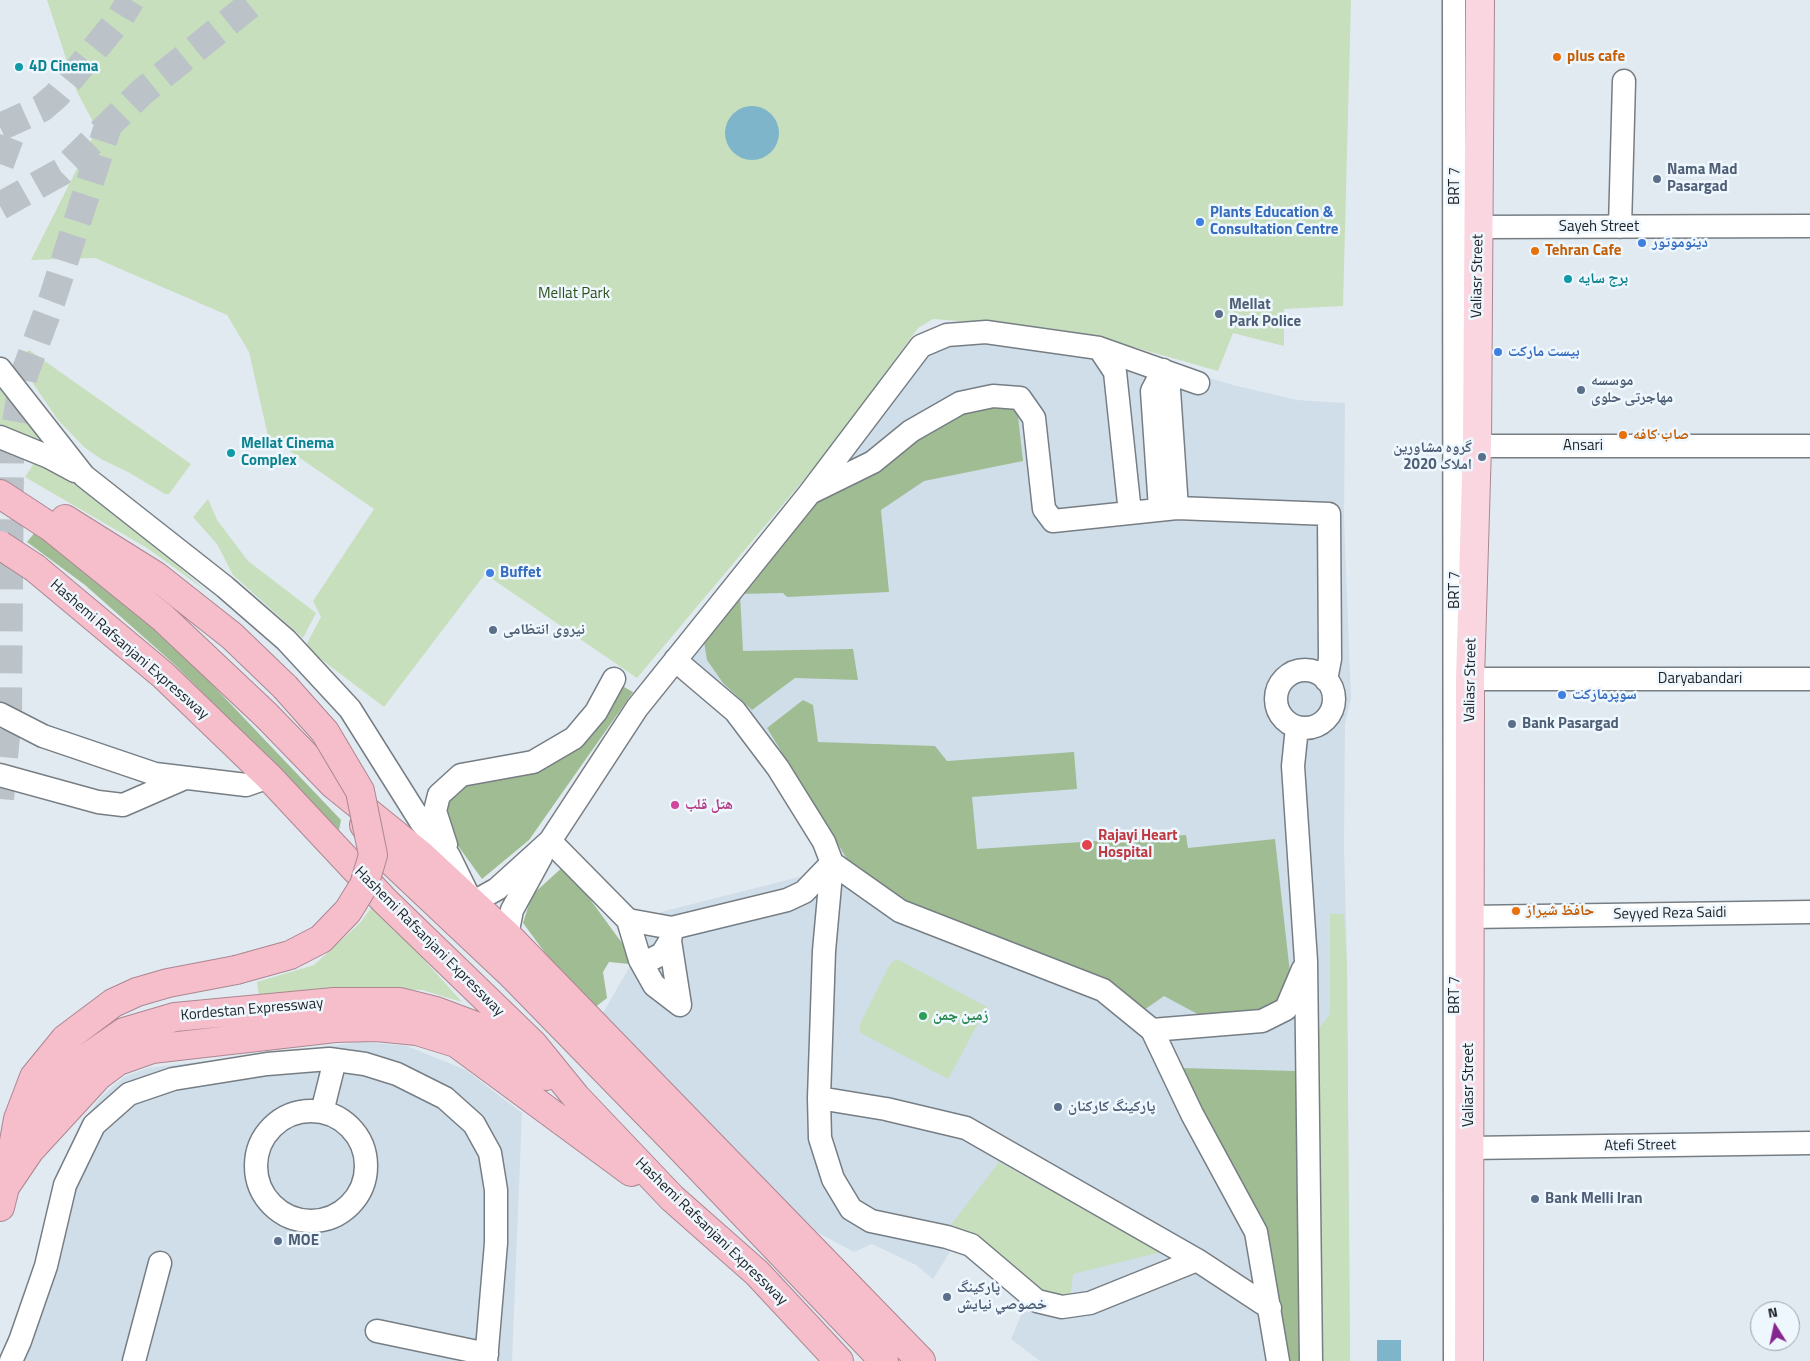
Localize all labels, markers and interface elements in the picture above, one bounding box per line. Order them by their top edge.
place label: plus cafe [1567,48,1625,66]
marker: plus cafe [1551,51,1563,63]
place label: 4D Cinema [29,58,98,76]
marker: 4D Cinema [13,61,25,73]
place label: Nama Mad Pasargad [1667,161,1737,196]
street label: BRT 7 [1446,167,1464,205]
marker: Nama Mad Pasargad [1651,173,1663,185]
place label: Plants Education & Consultation Centre [1210,204,1338,239]
marker: Plants Education & Consultation Centre [1194,216,1206,228]
street label: Sayeh Street [1559,218,1639,236]
street label: Valiasr Street [1468,234,1488,318]
place label: دینوموتور [1652,234,1708,252]
marker: دینوموتور [1636,237,1648,249]
place label: Tehran Cafe [1545,242,1621,260]
marker: Tehran Cafe [1529,245,1541,257]
place label: برج سایه [1578,270,1628,288]
marker: برج سایه [1562,273,1574,285]
park label: Mellat Park [538,285,610,303]
place label: Mellat Park Police [1229,296,1301,331]
marker: Mellat Park Police [1213,308,1225,320]
place label: بیست مارکت [1508,343,1580,361]
marker: بیست مارکت [1492,346,1504,358]
place label: موسسه مهاجرتی حلوی [1591,372,1673,407]
marker: موسسه مهاجرتی حلوی [1575,384,1587,396]
place label: صاب کافه [1633,426,1689,444]
marker: صاب کافه [1617,429,1629,441]
place label: Mellat Cinema Complex [241,435,334,470]
street label: Ansari [1563,437,1603,455]
place label: گروه مشاورین املاک 2020 [1393,439,1472,474]
marker: Mellat Cinema Complex [225,447,237,459]
marker: گروه مشاورین املاک 2020 [1476,451,1488,463]
place label: Buffet [500,564,541,582]
marker: Buffet [484,567,496,579]
street label: BRT 7 [1446,571,1464,609]
street label: Hashemi Rafsanjani Expressway [46,576,212,724]
place label: نیروی انتظامی [503,621,585,639]
marker: نیروی انتظامی [487,624,499,636]
street label: Valiasr Street [1461,638,1481,722]
street label: Daryabandari [1658,670,1742,688]
place label: سوپرمارکت [1572,686,1637,704]
marker: سوپرمارکت [1556,689,1568,701]
place label: Bank Pasargad [1522,715,1619,733]
marker: Bank Pasargad [1506,718,1518,730]
place label: هتل قلب [685,796,733,814]
marker: هتل قلب [669,799,681,811]
place label: Rajayi Heart Hospital [1098,827,1177,862]
marker: Rajayi Heart Hospital [1080,838,1094,852]
street label: Hashemi Rafsanjani Expressway [350,863,508,1021]
place label: حافظ شیراز [1526,902,1594,920]
street label: Seyyed Reza Saidi [1613,904,1727,924]
marker: حافظ شیراز [1510,905,1522,917]
street label: BRT 7 [1446,976,1464,1014]
street label: Kordestan Expressway [180,995,324,1025]
place label: زمین چمن [933,1007,988,1025]
marker: زمین چمن [917,1010,929,1022]
street label: Valiasr Street [1460,1043,1478,1127]
place label: پارکینگ کارکنان [1068,1098,1155,1116]
marker: پارکینگ کارکنان [1052,1101,1064,1113]
street label: Atefi Street [1604,1136,1676,1156]
street label: Hashemi Rafsanjani Expressway [631,1154,791,1310]
place label: Bank Melli Iran [1545,1190,1643,1208]
marker: Bank Melli Iran [1529,1193,1541,1205]
place label: MOE [288,1232,319,1250]
marker: MOE [272,1235,284,1247]
place label: پاركينگ خصوصي نيايش [957,1279,1047,1314]
marker: پاركينگ خصوصي نيايش [941,1291,953,1303]
north arrow [1750,1301,1800,1351]
text: N [1766,1301,1779,1323]

